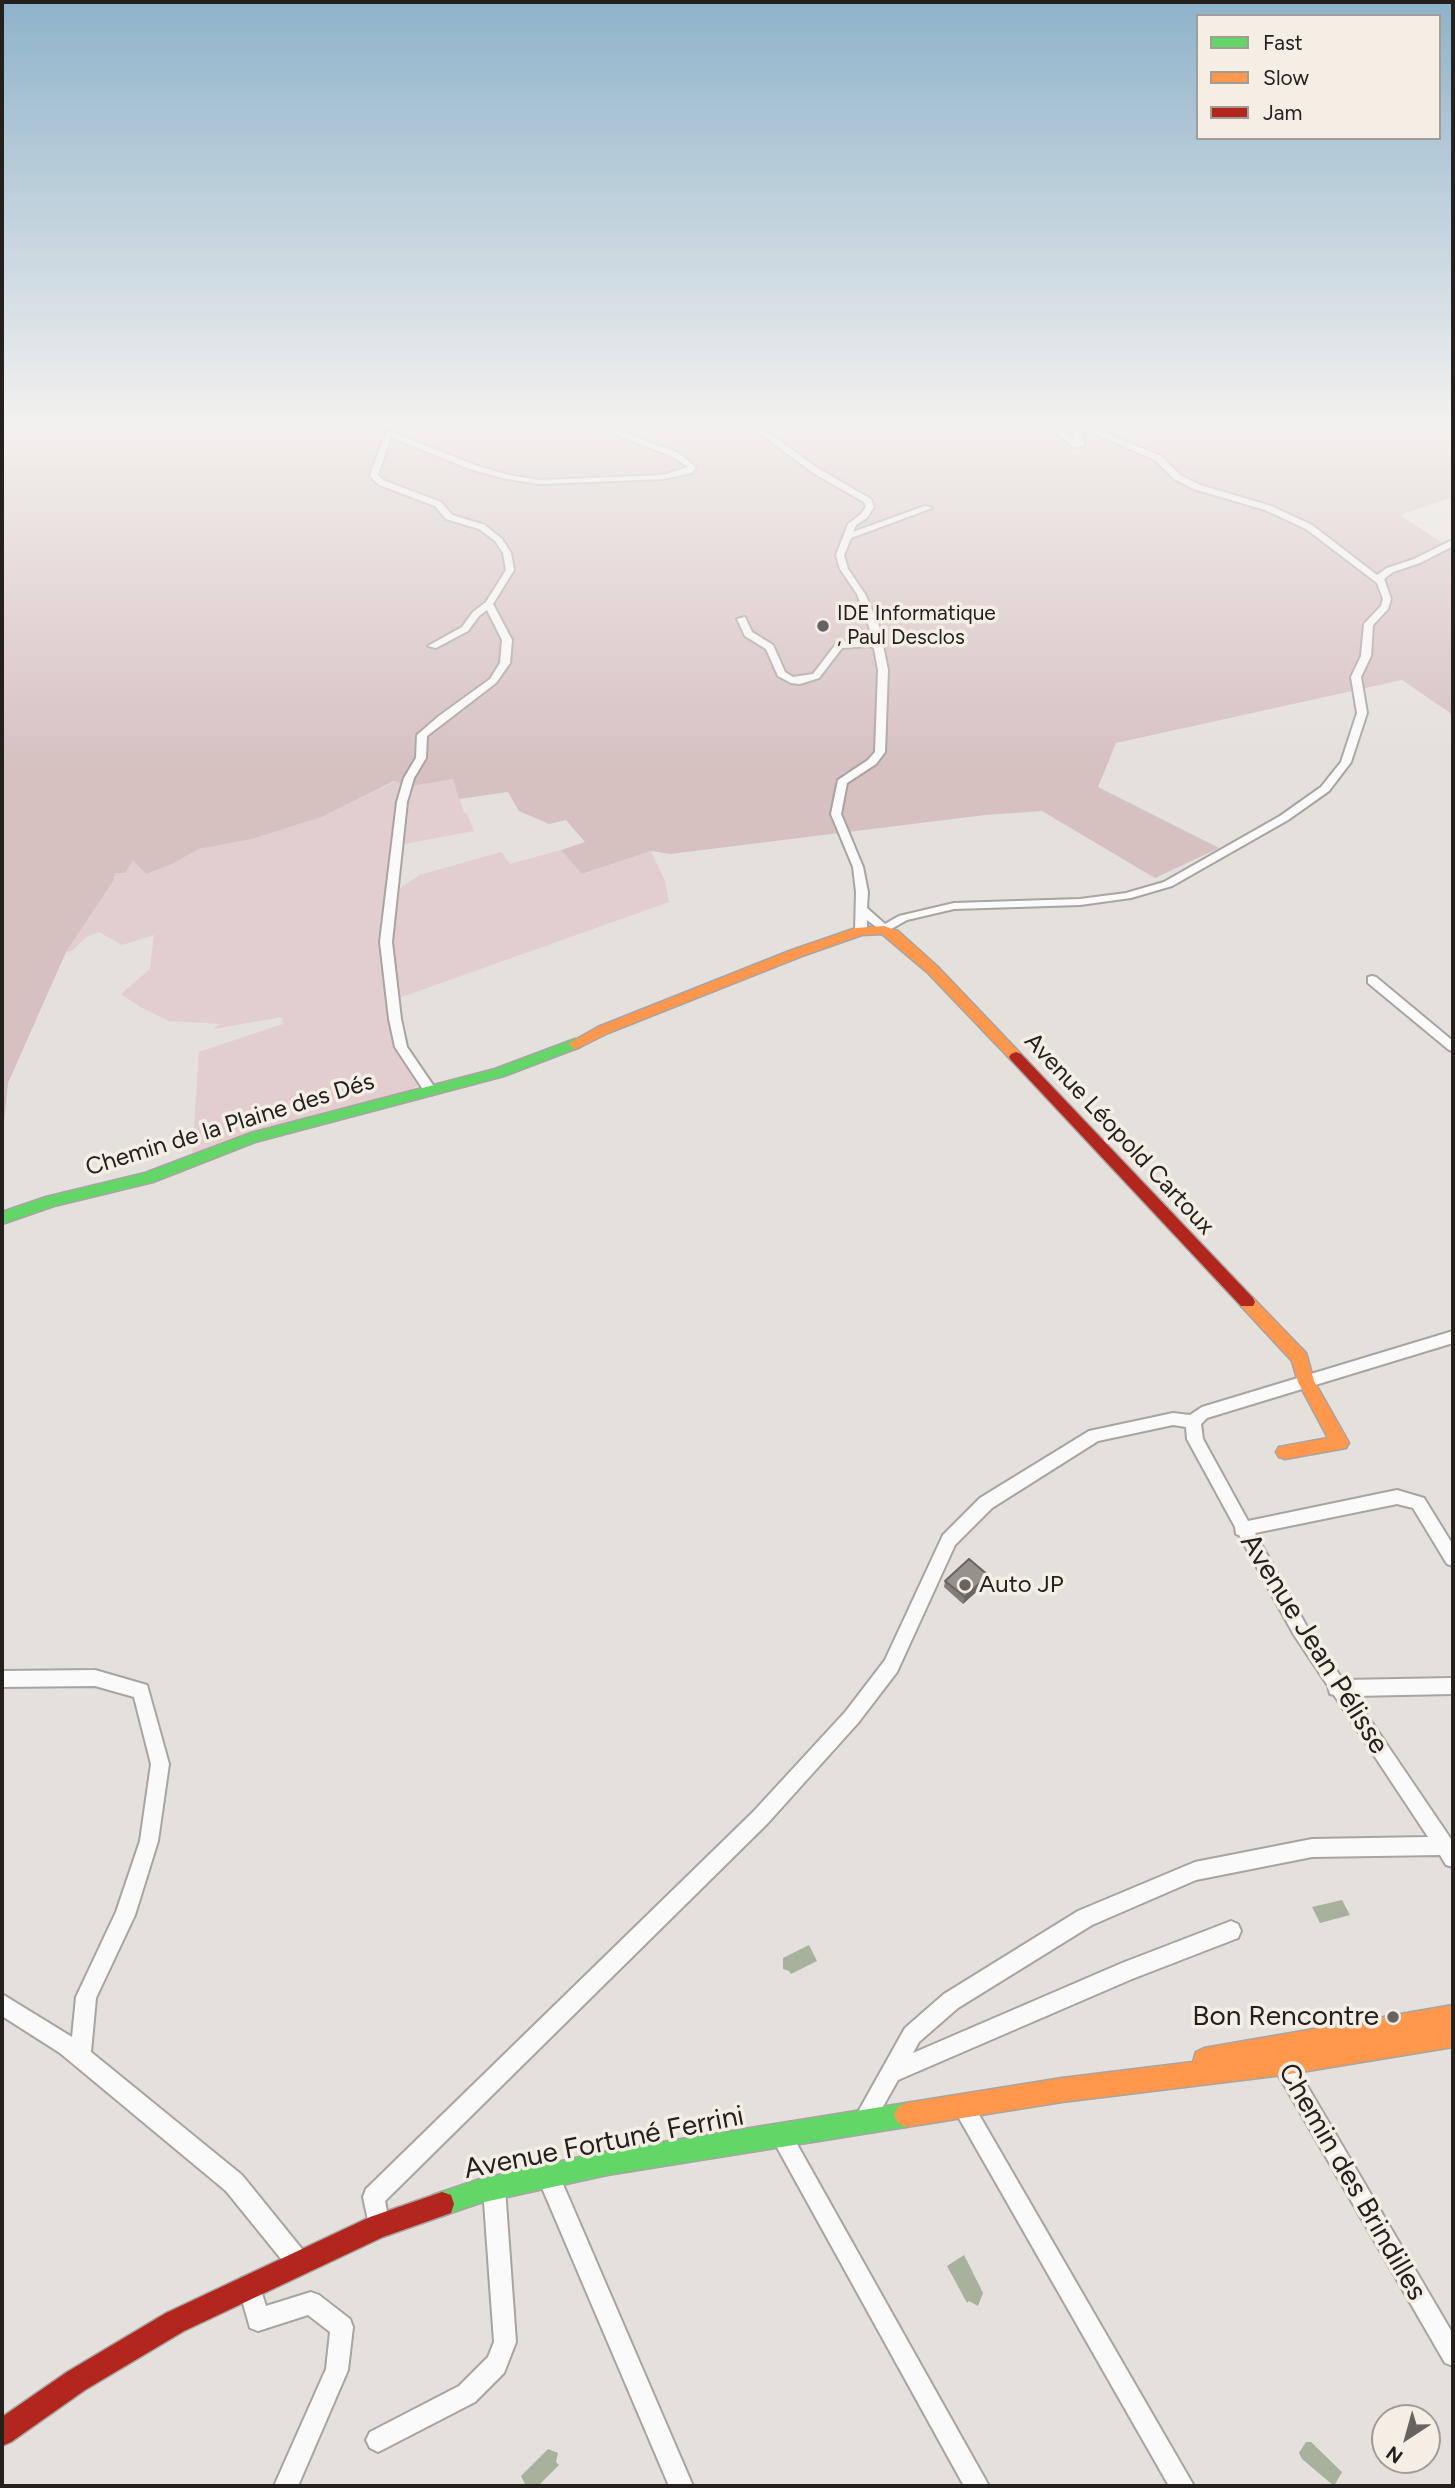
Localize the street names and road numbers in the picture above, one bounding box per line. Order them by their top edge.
street label: Avenue Léopold Cartoux [1018,1027,1220,1241]
street label: Chemin de la Plaine des Dés [82,1067,378,1183]
street label: Avenue Jean Pélisse [1233,1528,1395,1760]
street label: Chemin des Brindilles [1270,2058,1434,2306]
street label: Avenue Fortuné Ferrini [461,2099,747,2187]

